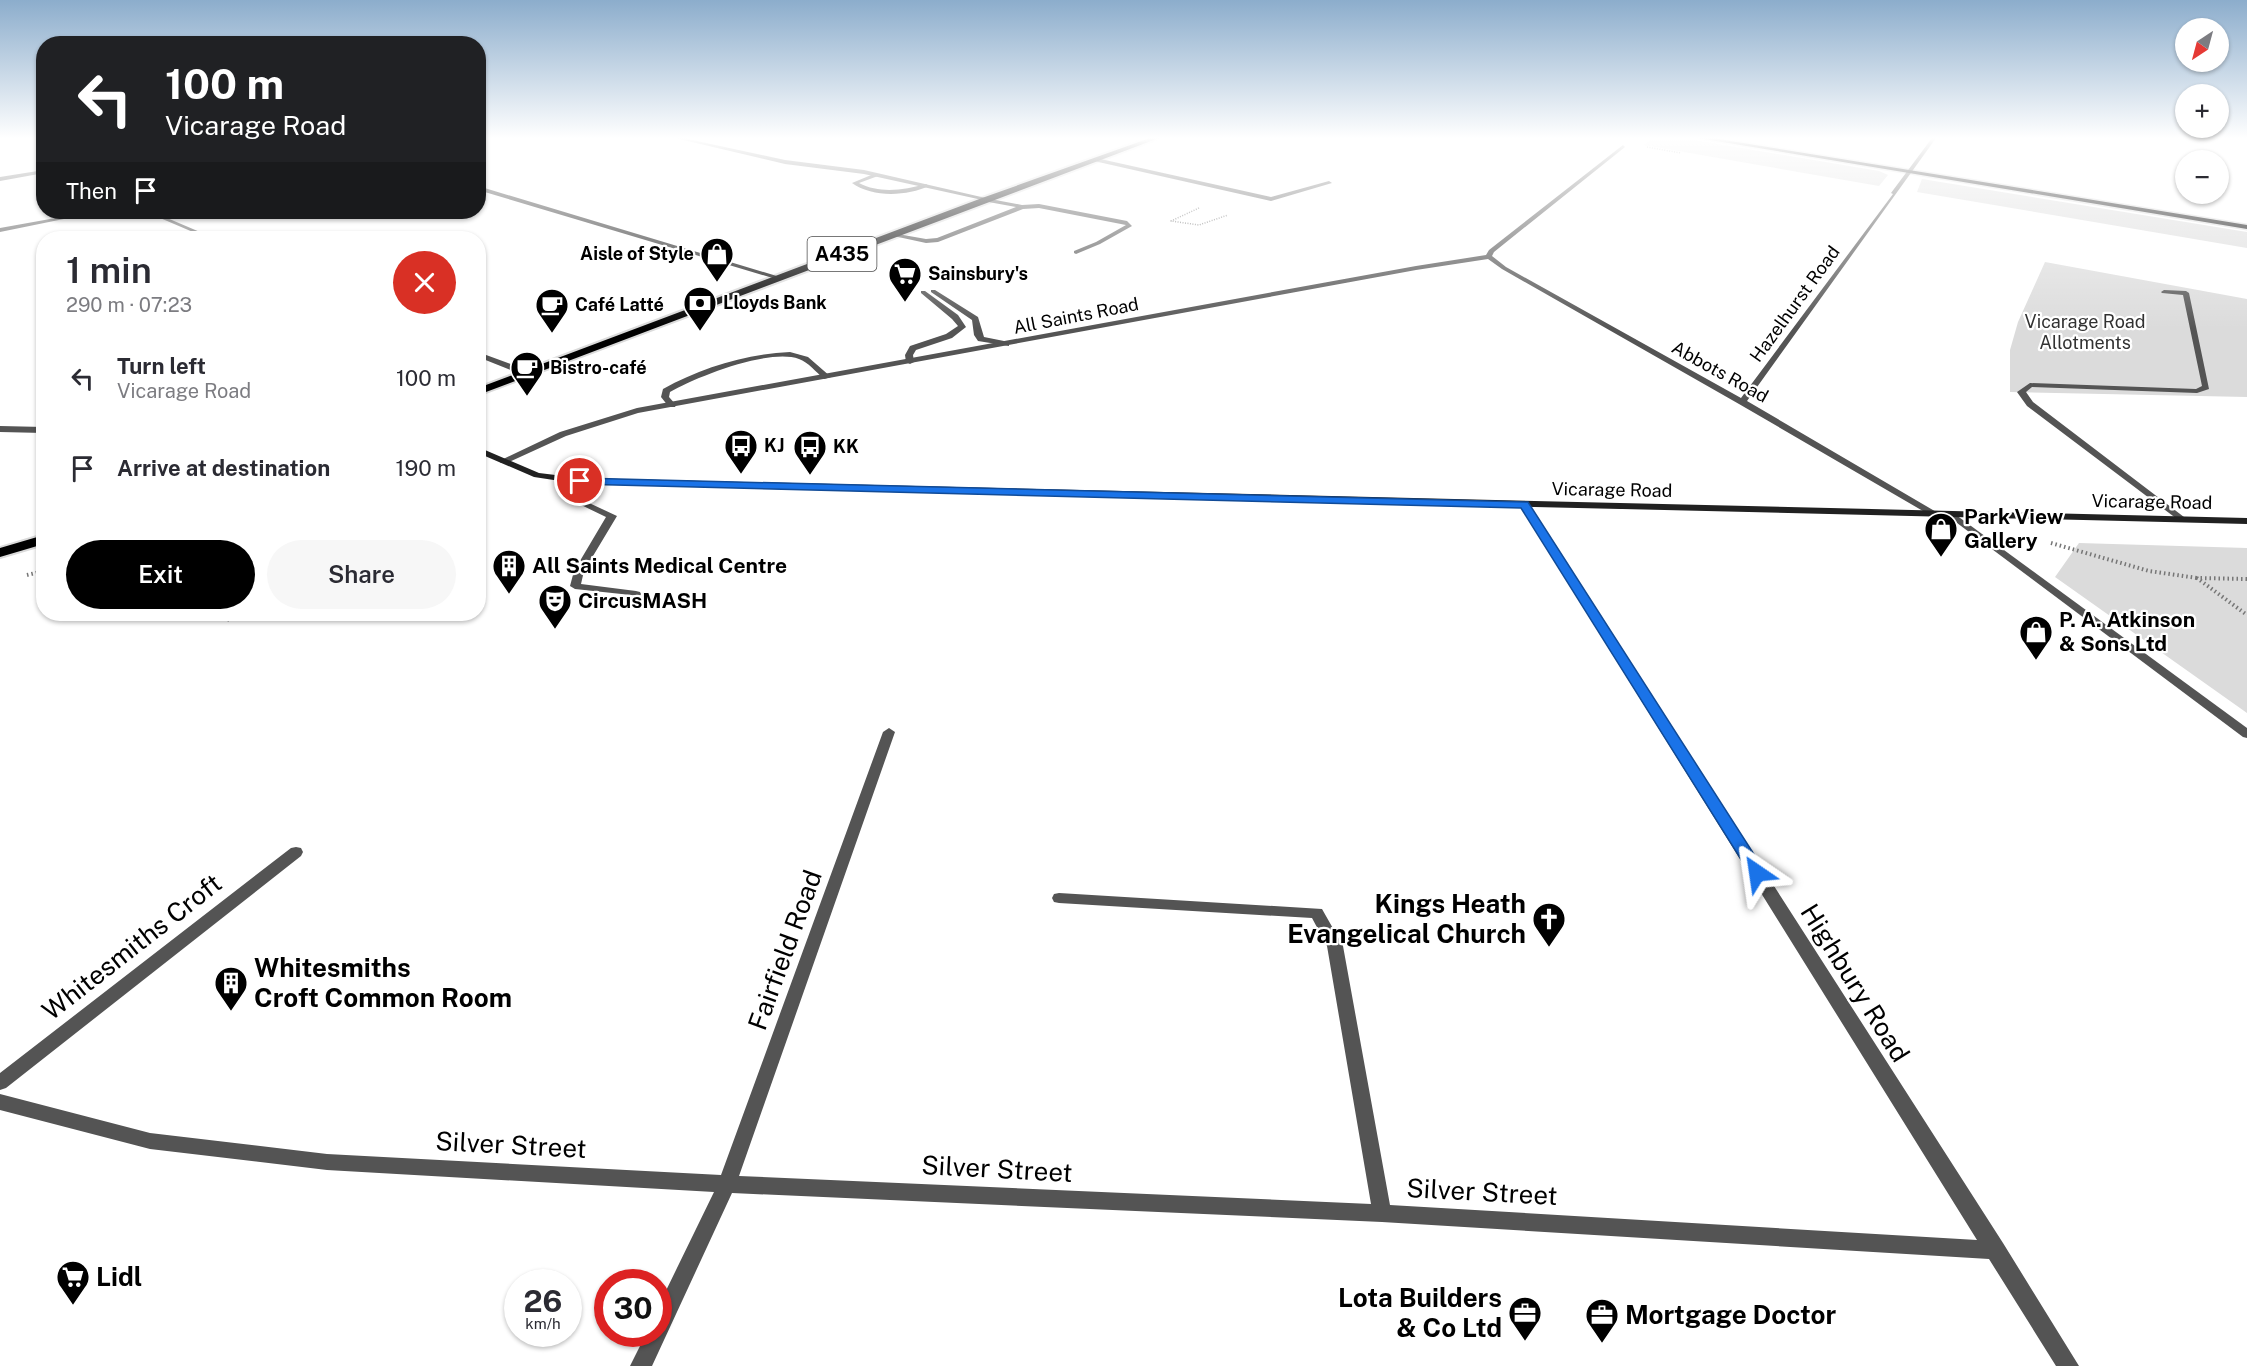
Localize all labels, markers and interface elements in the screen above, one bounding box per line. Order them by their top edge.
north arrow [2175,18,2229,72]
map controls [2175,18,2229,204]
text: 100 m [165,59,284,108]
icon: left [66,60,144,138]
button: + [2175,84,2229,138]
text: Vicarage Road [165,109,346,141]
button: − [2175,150,2229,204]
icon: arrive [129,174,162,207]
text: Then [66,178,117,204]
shop icon: Aisle of Style [699,236,735,283]
road number: A435 [808,237,876,271]
street label: Hazelhurst Road [1745,241,1844,366]
place label: Aisle of Style [580,243,694,264]
text: 1 min [66,249,152,291]
button: close [393,251,456,314]
supermarket icon: Sainsbury's [887,256,923,303]
place label: Sainsbury's [928,263,1028,284]
bank icon: Lloyds Bank [682,285,718,332]
cafe icon: Café Latté [534,287,570,334]
place label: Lloyds Bank [723,292,827,313]
text: 290 m · 07:23 [66,293,192,317]
street label: All Saints Road [1011,293,1140,338]
place label: Café Latté [575,294,664,315]
park label: Vicarage Road Allotments [2025,311,2145,353]
street label: Abbots Road [1668,336,1772,407]
cafe icon: Bistro-café [509,350,545,397]
text: Turn left [117,353,206,379]
place label: Bistro-café [550,357,647,378]
icon: left [66,362,99,395]
text: 100 m [396,365,456,391]
text: Vicarage Road [117,379,251,403]
bus stop icon: KJ [723,428,759,475]
bus stop icon: KK [792,429,828,476]
place label: KJ [764,435,784,456]
place label: KK [833,436,859,457]
icon: arrive [66,452,99,485]
text: Arrive at destination [117,455,330,481]
text: 190 m [396,455,456,481]
pin [554,455,605,506]
icon: arrive [563,464,596,497]
street label: Vicarage Road [1551,478,1673,501]
street label: Vicarage Road [2091,490,2213,513]
place label: Park View Gallery [1964,504,2064,553]
shop icon: Park View Gallery [1923,511,1959,558]
button: Exit [66,540,255,609]
button: Share [267,540,456,609]
building icon: All Saints Medical Centre [491,548,527,595]
place label: All Saints Medical Centre [532,553,787,578]
theatre icon: CircusMASH [537,583,573,630]
place label: CircusMASH [578,588,707,613]
place label: P. A. Atkinson & Sons Ltd [2059,607,2195,656]
shop icon: P. A. Atkinson & Sons Ltd [2018,614,2054,661]
position arrow [1725,841,1789,905]
street label: Fairfield Road [741,866,828,1034]
street label: Whitesmiths Croft [36,867,227,1026]
place label: Kings Heath Evangelical Church [1287,888,1526,949]
street label: Highbury Road [1794,898,1916,1067]
church icon: Kings Heath Evangelical Church [1531,901,1567,948]
place label: Whitesmiths Croft Common Room [254,952,512,1013]
building icon: Whitesmiths Croft Common Room [213,965,249,1012]
street label: Silver Street [435,1125,587,1164]
street label: Silver Street [921,1149,1073,1188]
street label: Silver Street [1406,1172,1558,1211]
supermarket icon: Lidl [55,1259,91,1306]
place label: Lidl [96,1261,142,1292]
speed limit sign: 30 [594,1269,672,1347]
place label: Lota Builders & Co Ltd [1338,1282,1502,1343]
text: 26 [524,1283,562,1319]
office icon: Lota Builders & Co Ltd [1507,1295,1543,1342]
office icon: Mortgage Doctor [1584,1297,1620,1344]
place label: Mortgage Doctor [1625,1299,1836,1330]
text: km/h [525,1315,561,1332]

